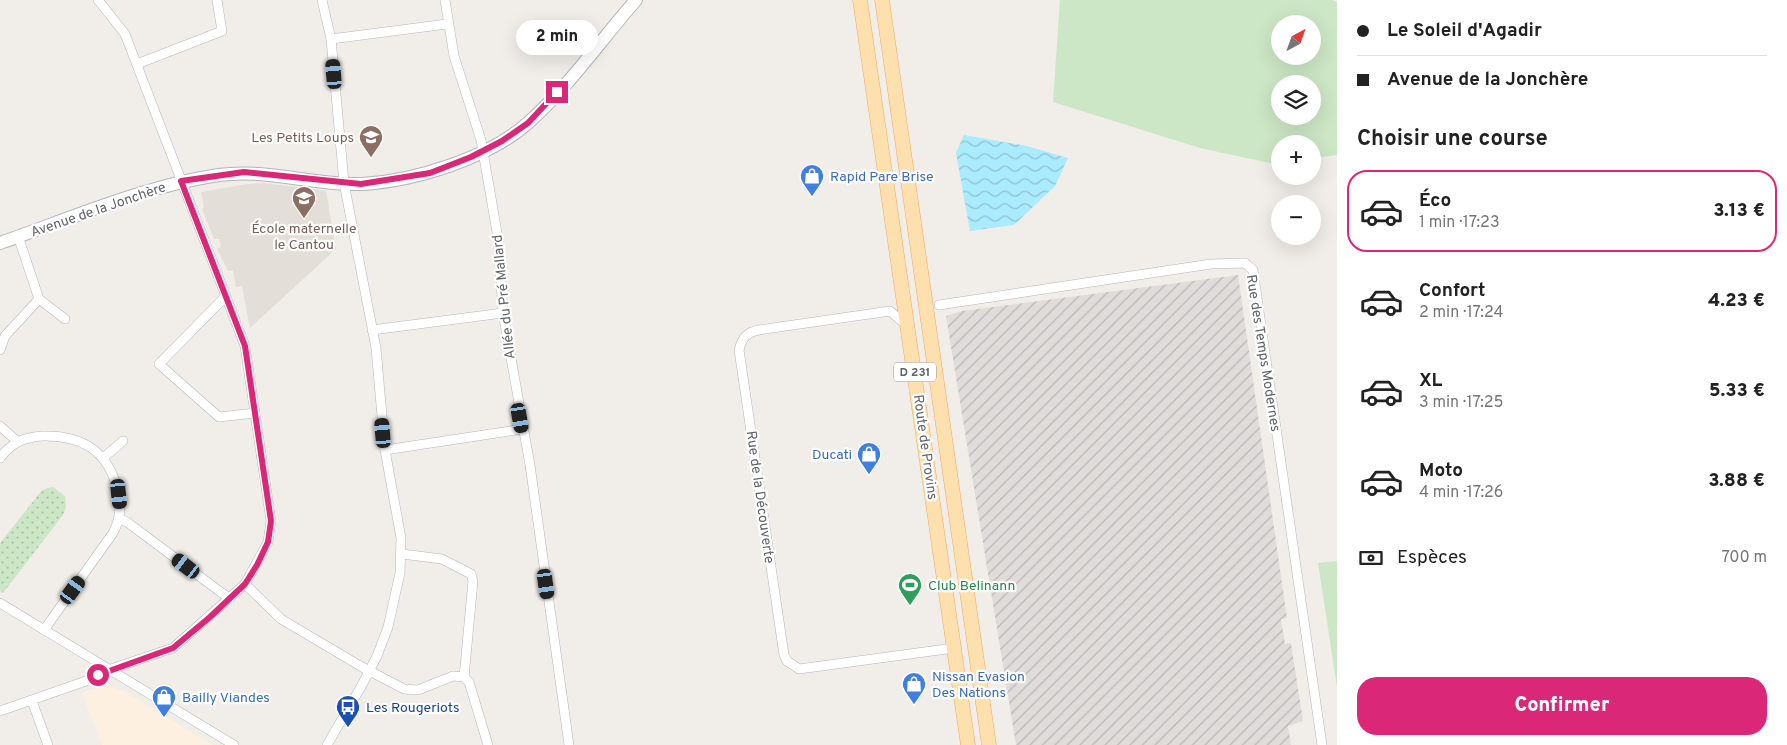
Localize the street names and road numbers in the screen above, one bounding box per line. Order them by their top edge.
street label: Avenue de la Jonchère [29,179,168,242]
street label: Allée du Pré Mallard [490,234,519,360]
street label: Rue des Temps Modernes [1242,273,1283,433]
road number: D 231 [894,362,936,382]
street label: Route de Provins [909,393,940,501]
street label: Rue de la Découverte [742,430,777,565]

